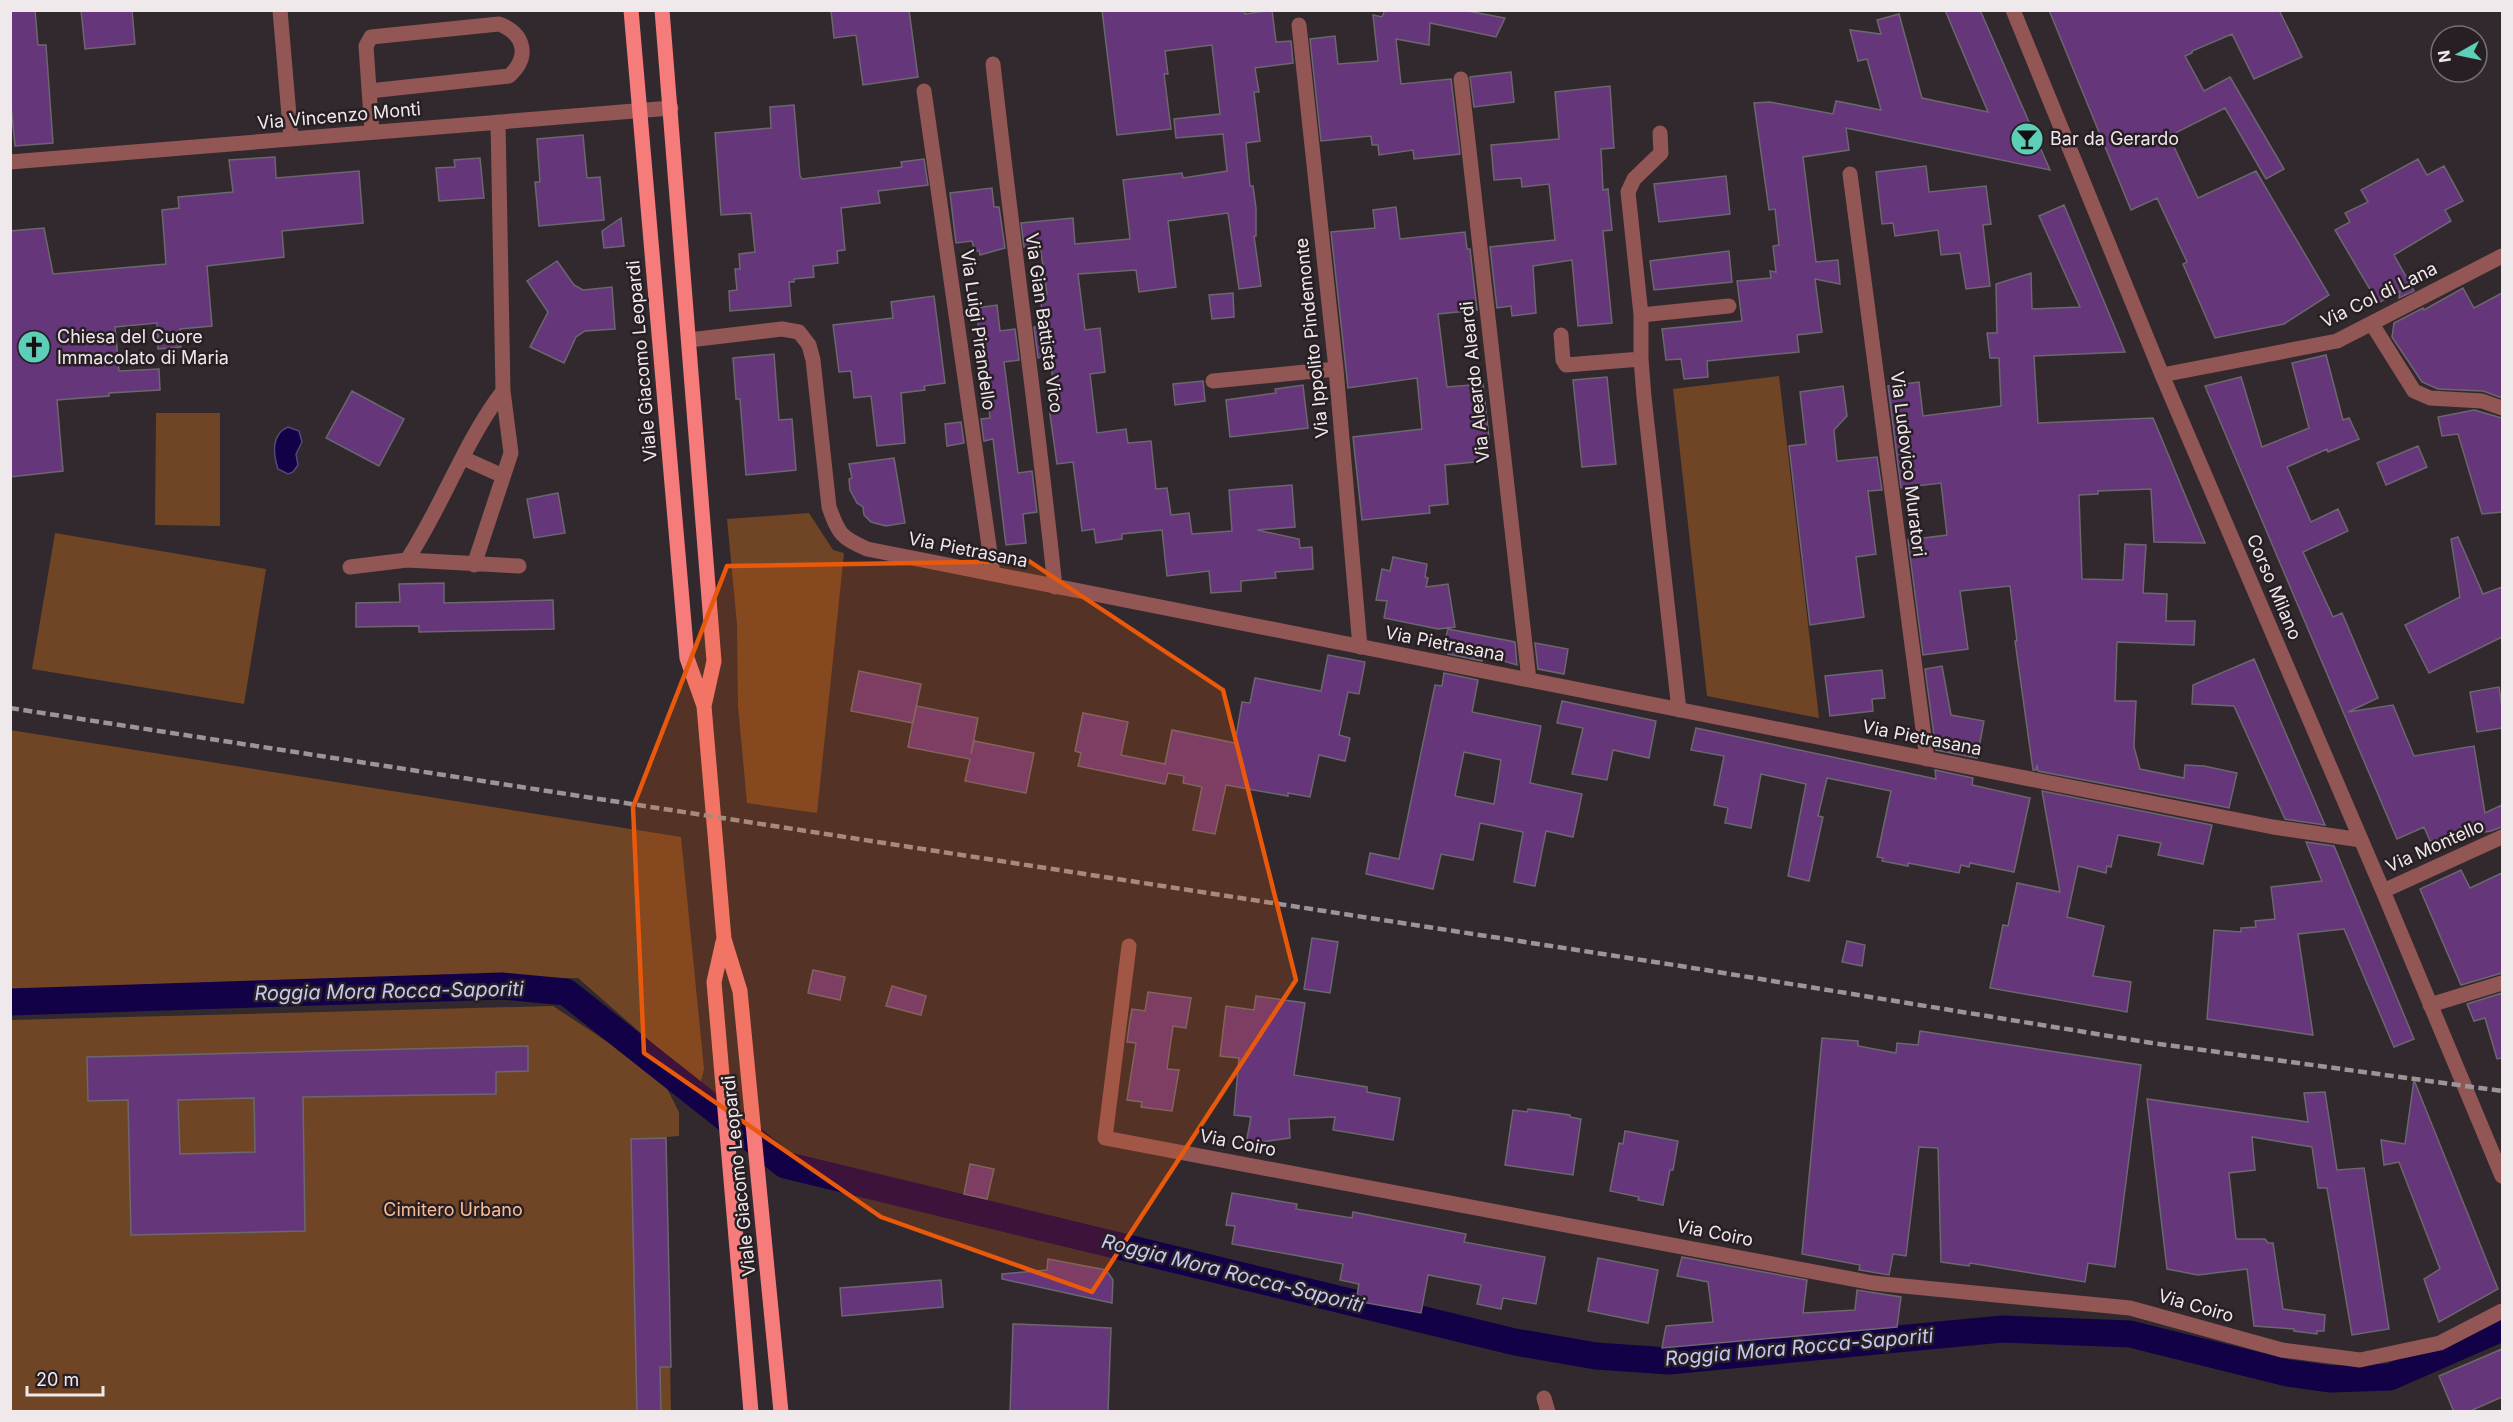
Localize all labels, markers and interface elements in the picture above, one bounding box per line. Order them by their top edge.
north arrow [2429,24,2489,84]
text: N [2433,49,2455,64]
street label: Via Vincenzo Monti [256,98,422,133]
bar icon: Bar da Gerardo [2009,121,2045,157]
place label: Bar da Gerardo [2050,128,2179,149]
street label: Via Gian Battista Vico [1021,232,1068,414]
street label: Via Ippolito Pindemonte [1291,237,1332,439]
street label: Via Luigi Pirandello [957,248,1000,412]
street label: Via Col di Lana [2317,257,2440,332]
street label: Viale Giacomo Leopardi [622,259,661,463]
street label: Via Aleardo Aleardi [1456,300,1493,464]
place label: Chiesa del Cuore Immacolato di Maria [57,326,229,368]
church icon: Chiesa del Cuore Immacolato di Maria [16,329,52,365]
street label: Via Ludovico Muratori [1887,370,1930,558]
street label: Via Pietrasana [906,528,1030,571]
street label: Corso Milano [2243,531,2306,643]
street label: Via Pietrasana [1383,622,1507,665]
street label: Via Pietrasana [1860,716,1984,759]
street label: Via Montello [2382,815,2487,877]
water label: Roggia Mora Rocca-Saporiti [254,977,525,1005]
street label: Viale Giacomo Leopardi [718,1074,760,1278]
street label: Via Coiro [1198,1125,1278,1160]
park label: Cimitero Urbano [383,1199,523,1220]
street label: Via Coiro [1675,1215,1755,1250]
water label: Roggia Mora Rocca-Saporiti [1099,1229,1368,1318]
street label: Via Coiro [2156,1285,2236,1326]
water label: Roggia Mora Rocca-Saporiti [1664,1323,1935,1371]
scale bar [27,1359,104,1397]
text: 20 m [36,1369,79,1390]

